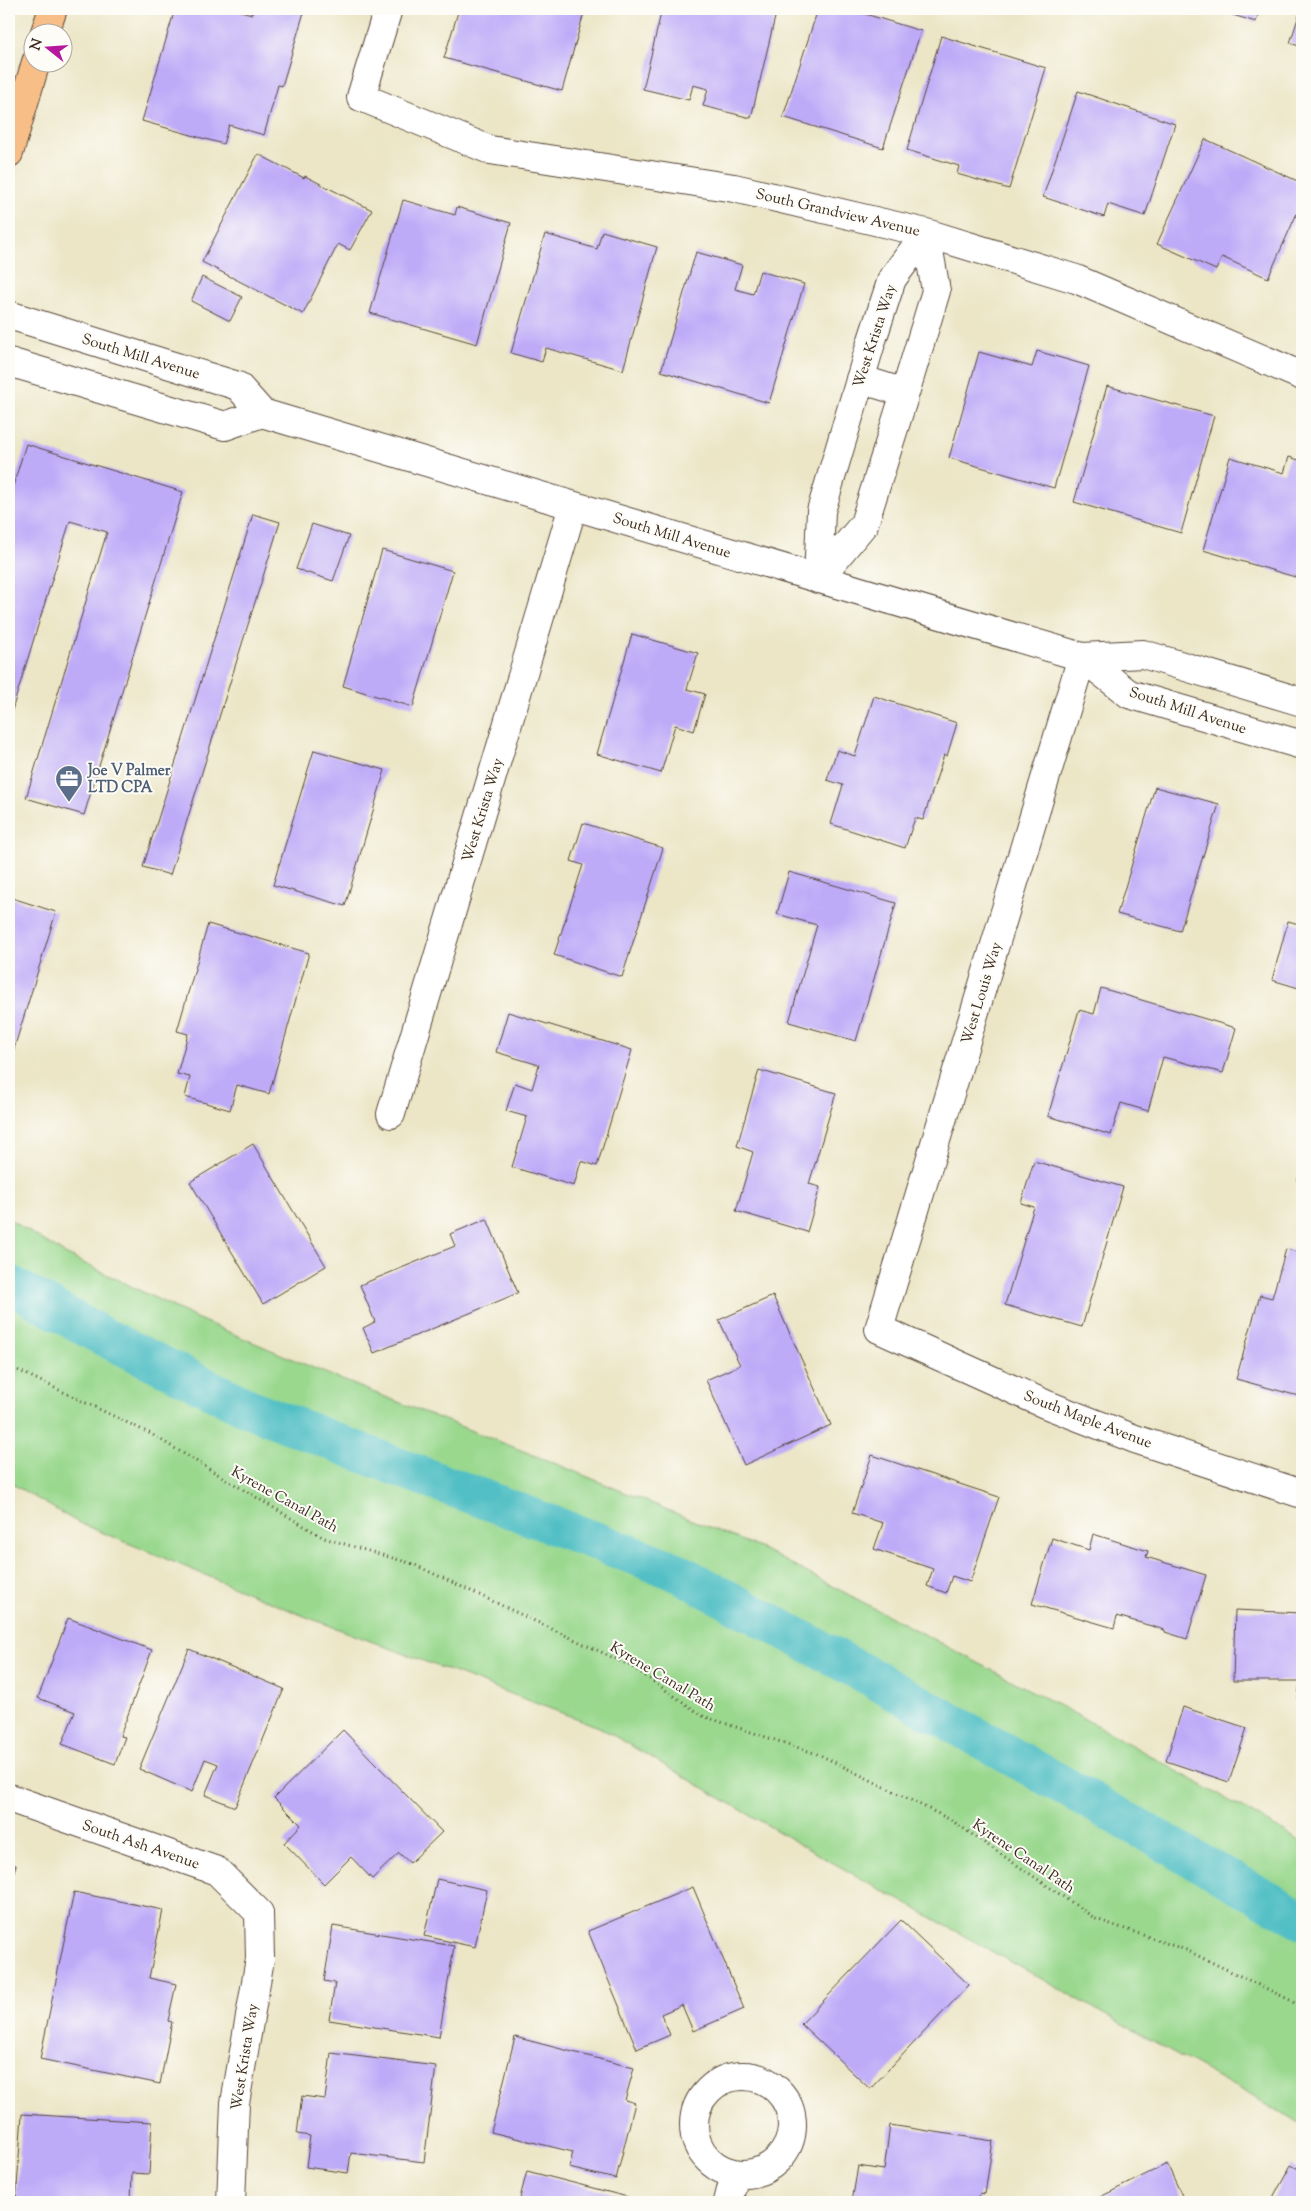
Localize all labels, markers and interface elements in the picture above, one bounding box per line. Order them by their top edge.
north arrow [22,22,72,72]
text: N [26,37,49,53]
street label: South Grandview Avenue [753,184,922,243]
street label: West Krista Way [849,281,902,391]
street label: South Mill Avenue [79,329,202,385]
street label: South Mill Avenue [610,508,733,564]
street label: South Mill Avenue [1126,682,1249,740]
street label: West Krista Way [458,755,509,865]
place label: Joe V Palmer LTD CPA [87,761,171,799]
office icon: Joe V Palmer LTD CPA [54,764,84,803]
street label: West Louis Way [957,939,1008,1047]
street label: South Maple Avenue [1020,1386,1155,1455]
street label: Kyrene Canal Path [227,1462,342,1539]
street label: Kyrene Canal Path [605,1637,719,1717]
street label: South Ash Avenue [79,1815,202,1875]
street label: Kyrene Canal Path [968,1815,1079,1900]
street label: West Krista Way [227,2002,264,2112]

